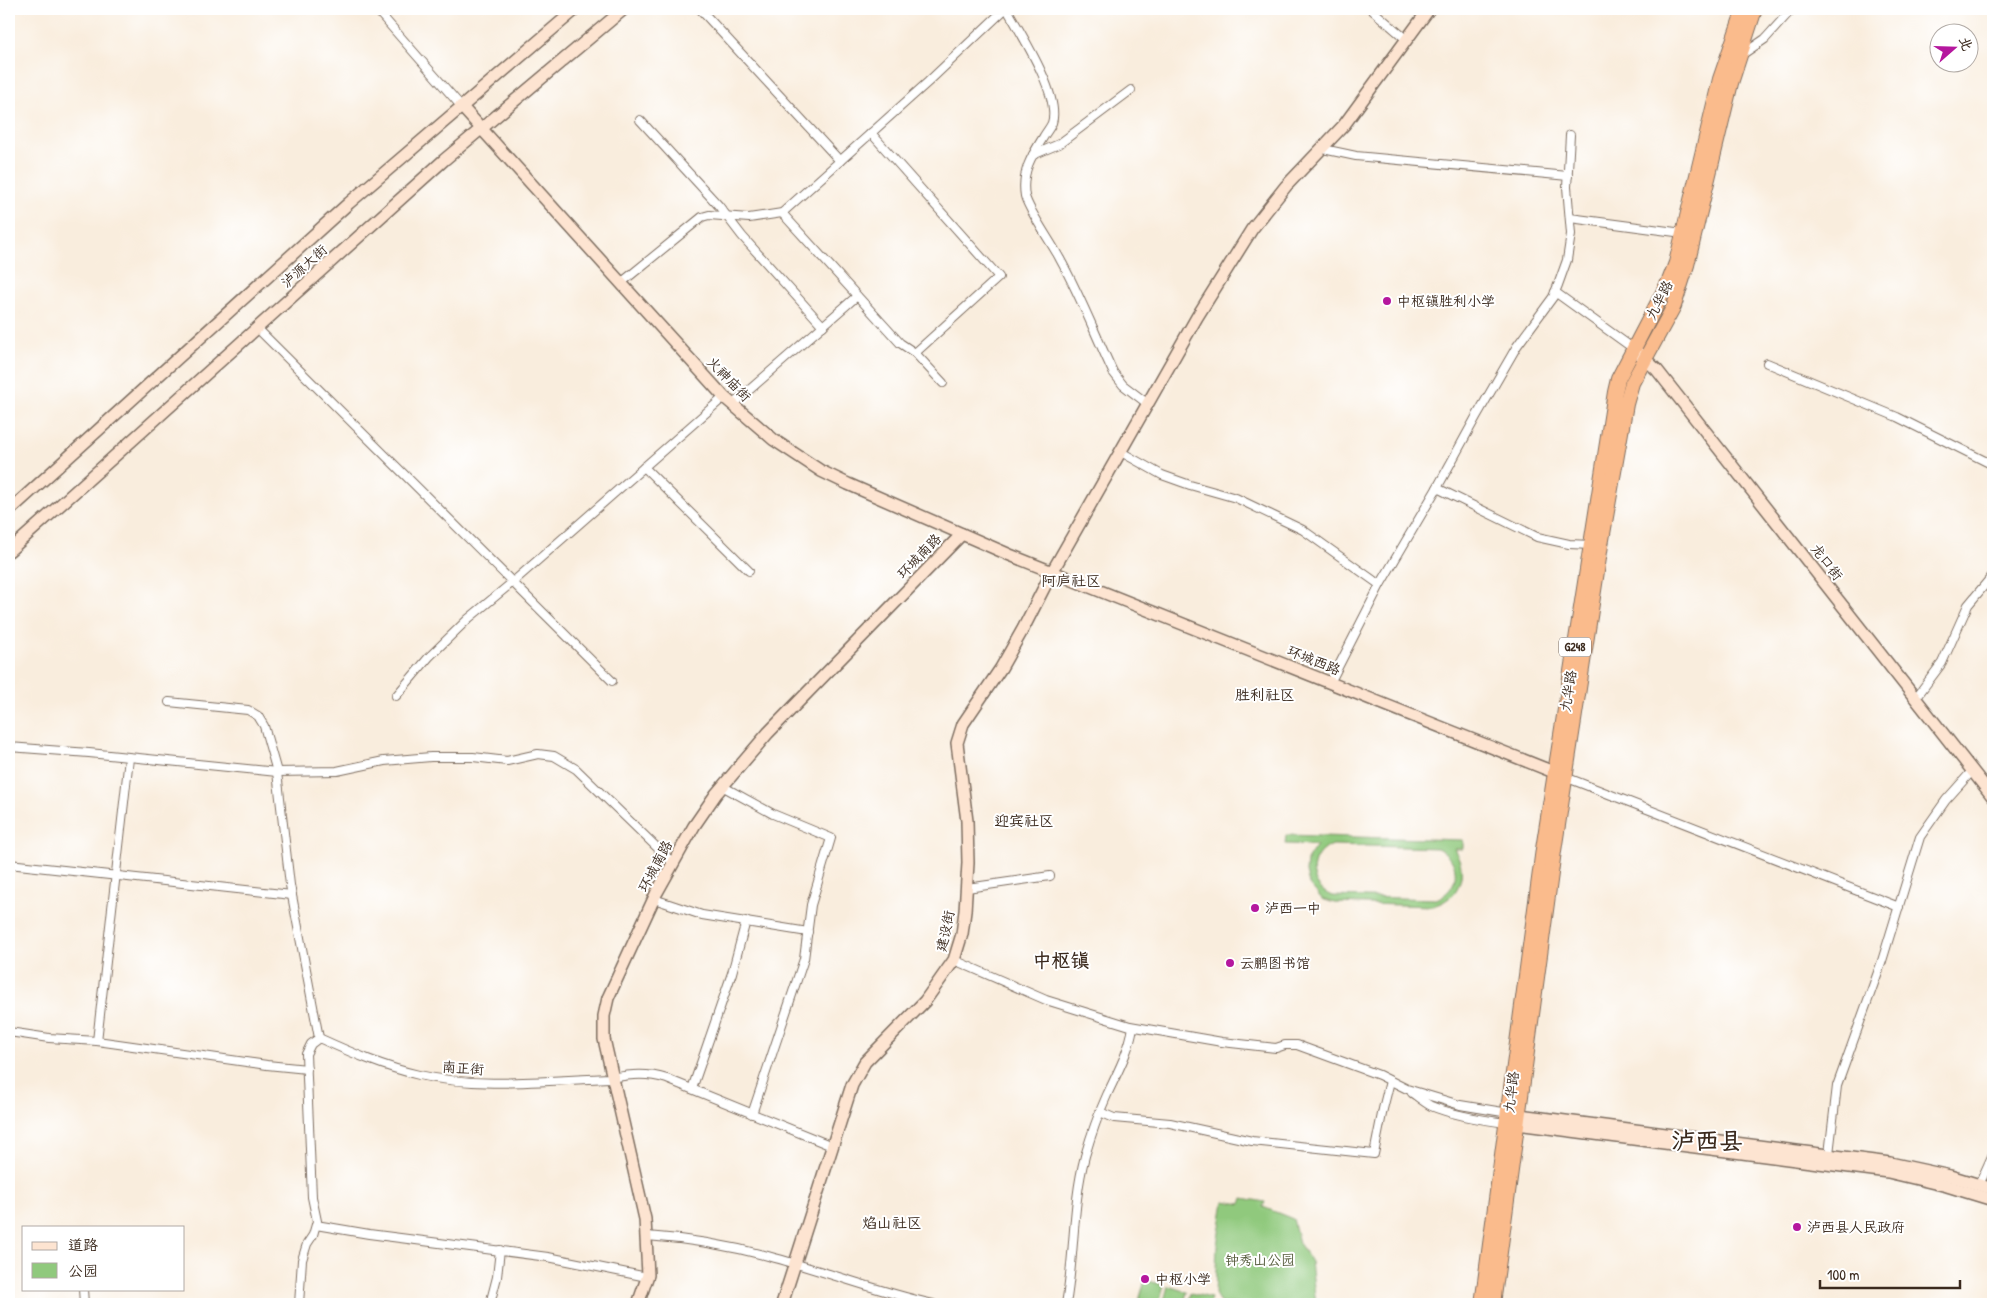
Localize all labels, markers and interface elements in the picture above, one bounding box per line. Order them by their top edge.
north arrow [1930,22,1980,72]
text: 北 [1955,34,1978,53]
street label: 泸源大街 [277,240,331,291]
street label: 九华路 [1641,277,1677,323]
place label: 中枢镇胜利小学 [1397,291,1495,310]
marker: 中枢镇胜利小学 [1381,295,1393,307]
street label: 火神庙街 [703,352,756,405]
street label: 环城南路 [892,529,945,582]
street label: 龙口街 [1807,539,1848,584]
district label: 阿庐社区 [1041,570,1101,591]
road number: G248 [1559,638,1591,656]
street label: 环城西路 [1285,640,1344,679]
street label: 九华路 [1555,669,1580,713]
district label: 胜利社区 [1235,684,1295,705]
district label: 迎宾社区 [994,810,1054,831]
street label: 环城南路 [633,837,676,895]
place label: 泸西一中 [1265,898,1321,917]
marker: 泸西一中 [1249,902,1261,914]
street label: 建设街 [931,908,958,953]
district label: 中枢镇 [1032,947,1090,973]
place label: 云鹏图书馆 [1240,953,1310,972]
marker: 云鹏图书馆 [1224,957,1236,969]
street label: 南正街 [441,1057,485,1078]
street label: 九华路 [1499,1070,1522,1114]
district label: 泸西县 [1671,1124,1743,1156]
district label: 焰山社区 [862,1212,922,1233]
place label: 泸西县人民政府 [1807,1217,1905,1236]
marker: 泸西县人民政府 [1791,1221,1803,1233]
legend [22,1226,185,1290]
text: 道路 [68,1234,98,1255]
park label: 钟秀山公园 [1225,1250,1295,1269]
scale bar [1820,1258,1960,1290]
text: 公园 [68,1260,98,1281]
text: 100 m [1827,1264,1860,1285]
place label: 中枢小学 [1155,1269,1211,1288]
marker: 中枢小学 [1139,1273,1151,1285]

